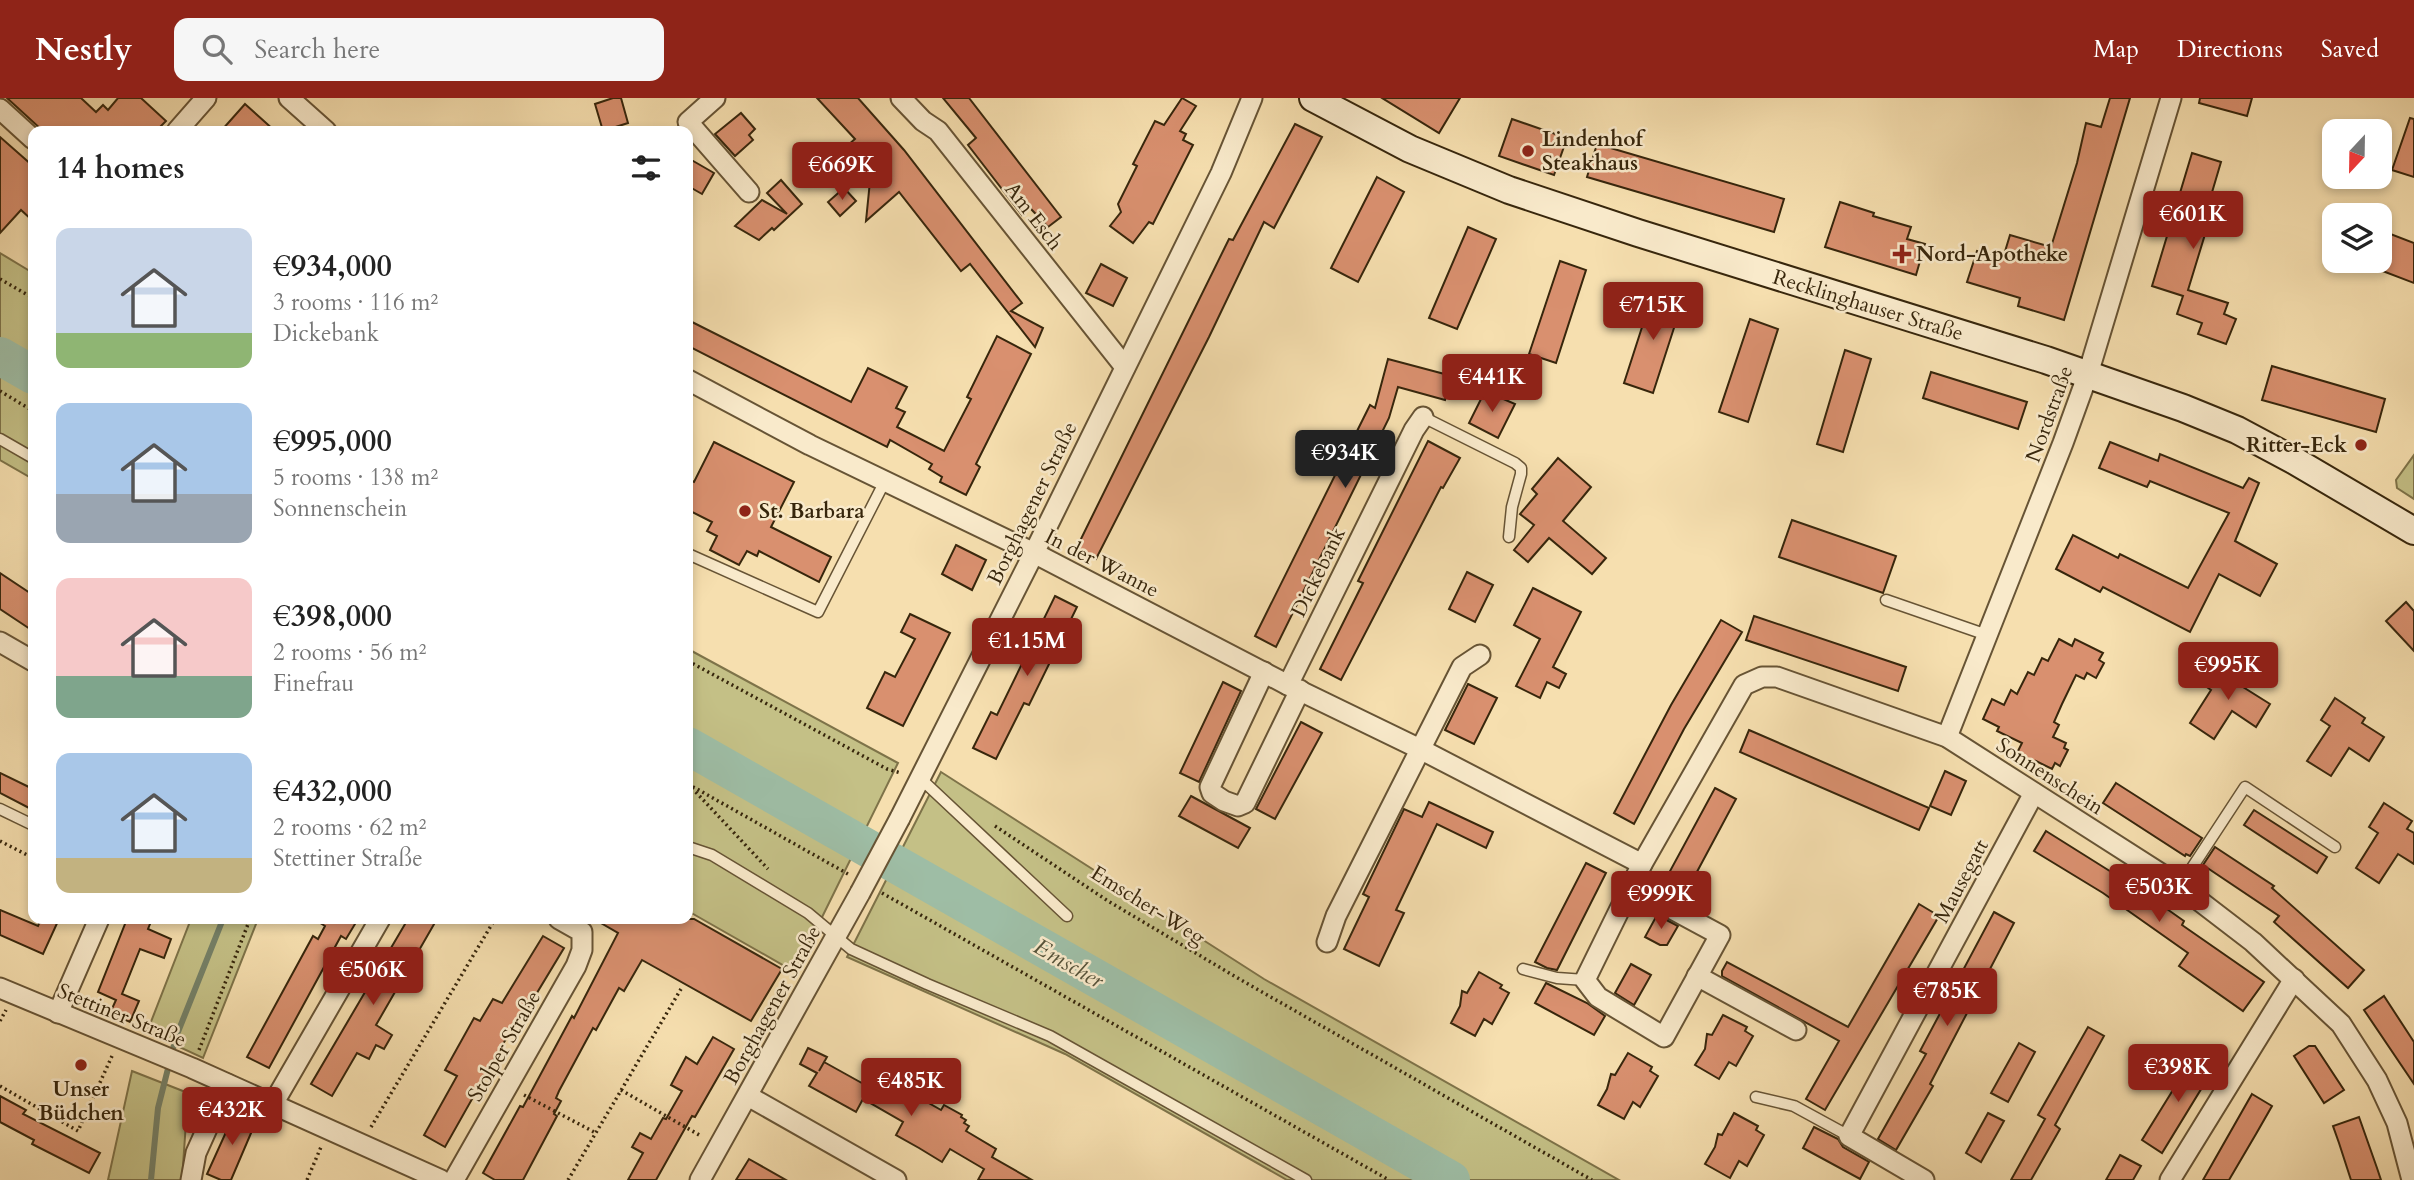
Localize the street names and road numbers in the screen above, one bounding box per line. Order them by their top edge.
street label: Am Esch [998,176,1070,257]
street label: Recklinghauser Straße [1769,263,1967,348]
street label: Nordstraße [2019,362,2080,466]
street label: Borghagener Straße [980,417,1084,589]
street label: In der Wanne [1040,522,1164,605]
street label: Dickebank [1284,522,1353,622]
street label: Sonnenschein [1990,731,2109,822]
street label: Mausegatt [1927,834,1996,928]
street label: Emscher-Weg [1085,859,1211,952]
street label: Borghagener Straße [717,921,828,1090]
street label: Stettiner Straße [53,976,191,1054]
street label: Stolper Straße [461,985,548,1107]

